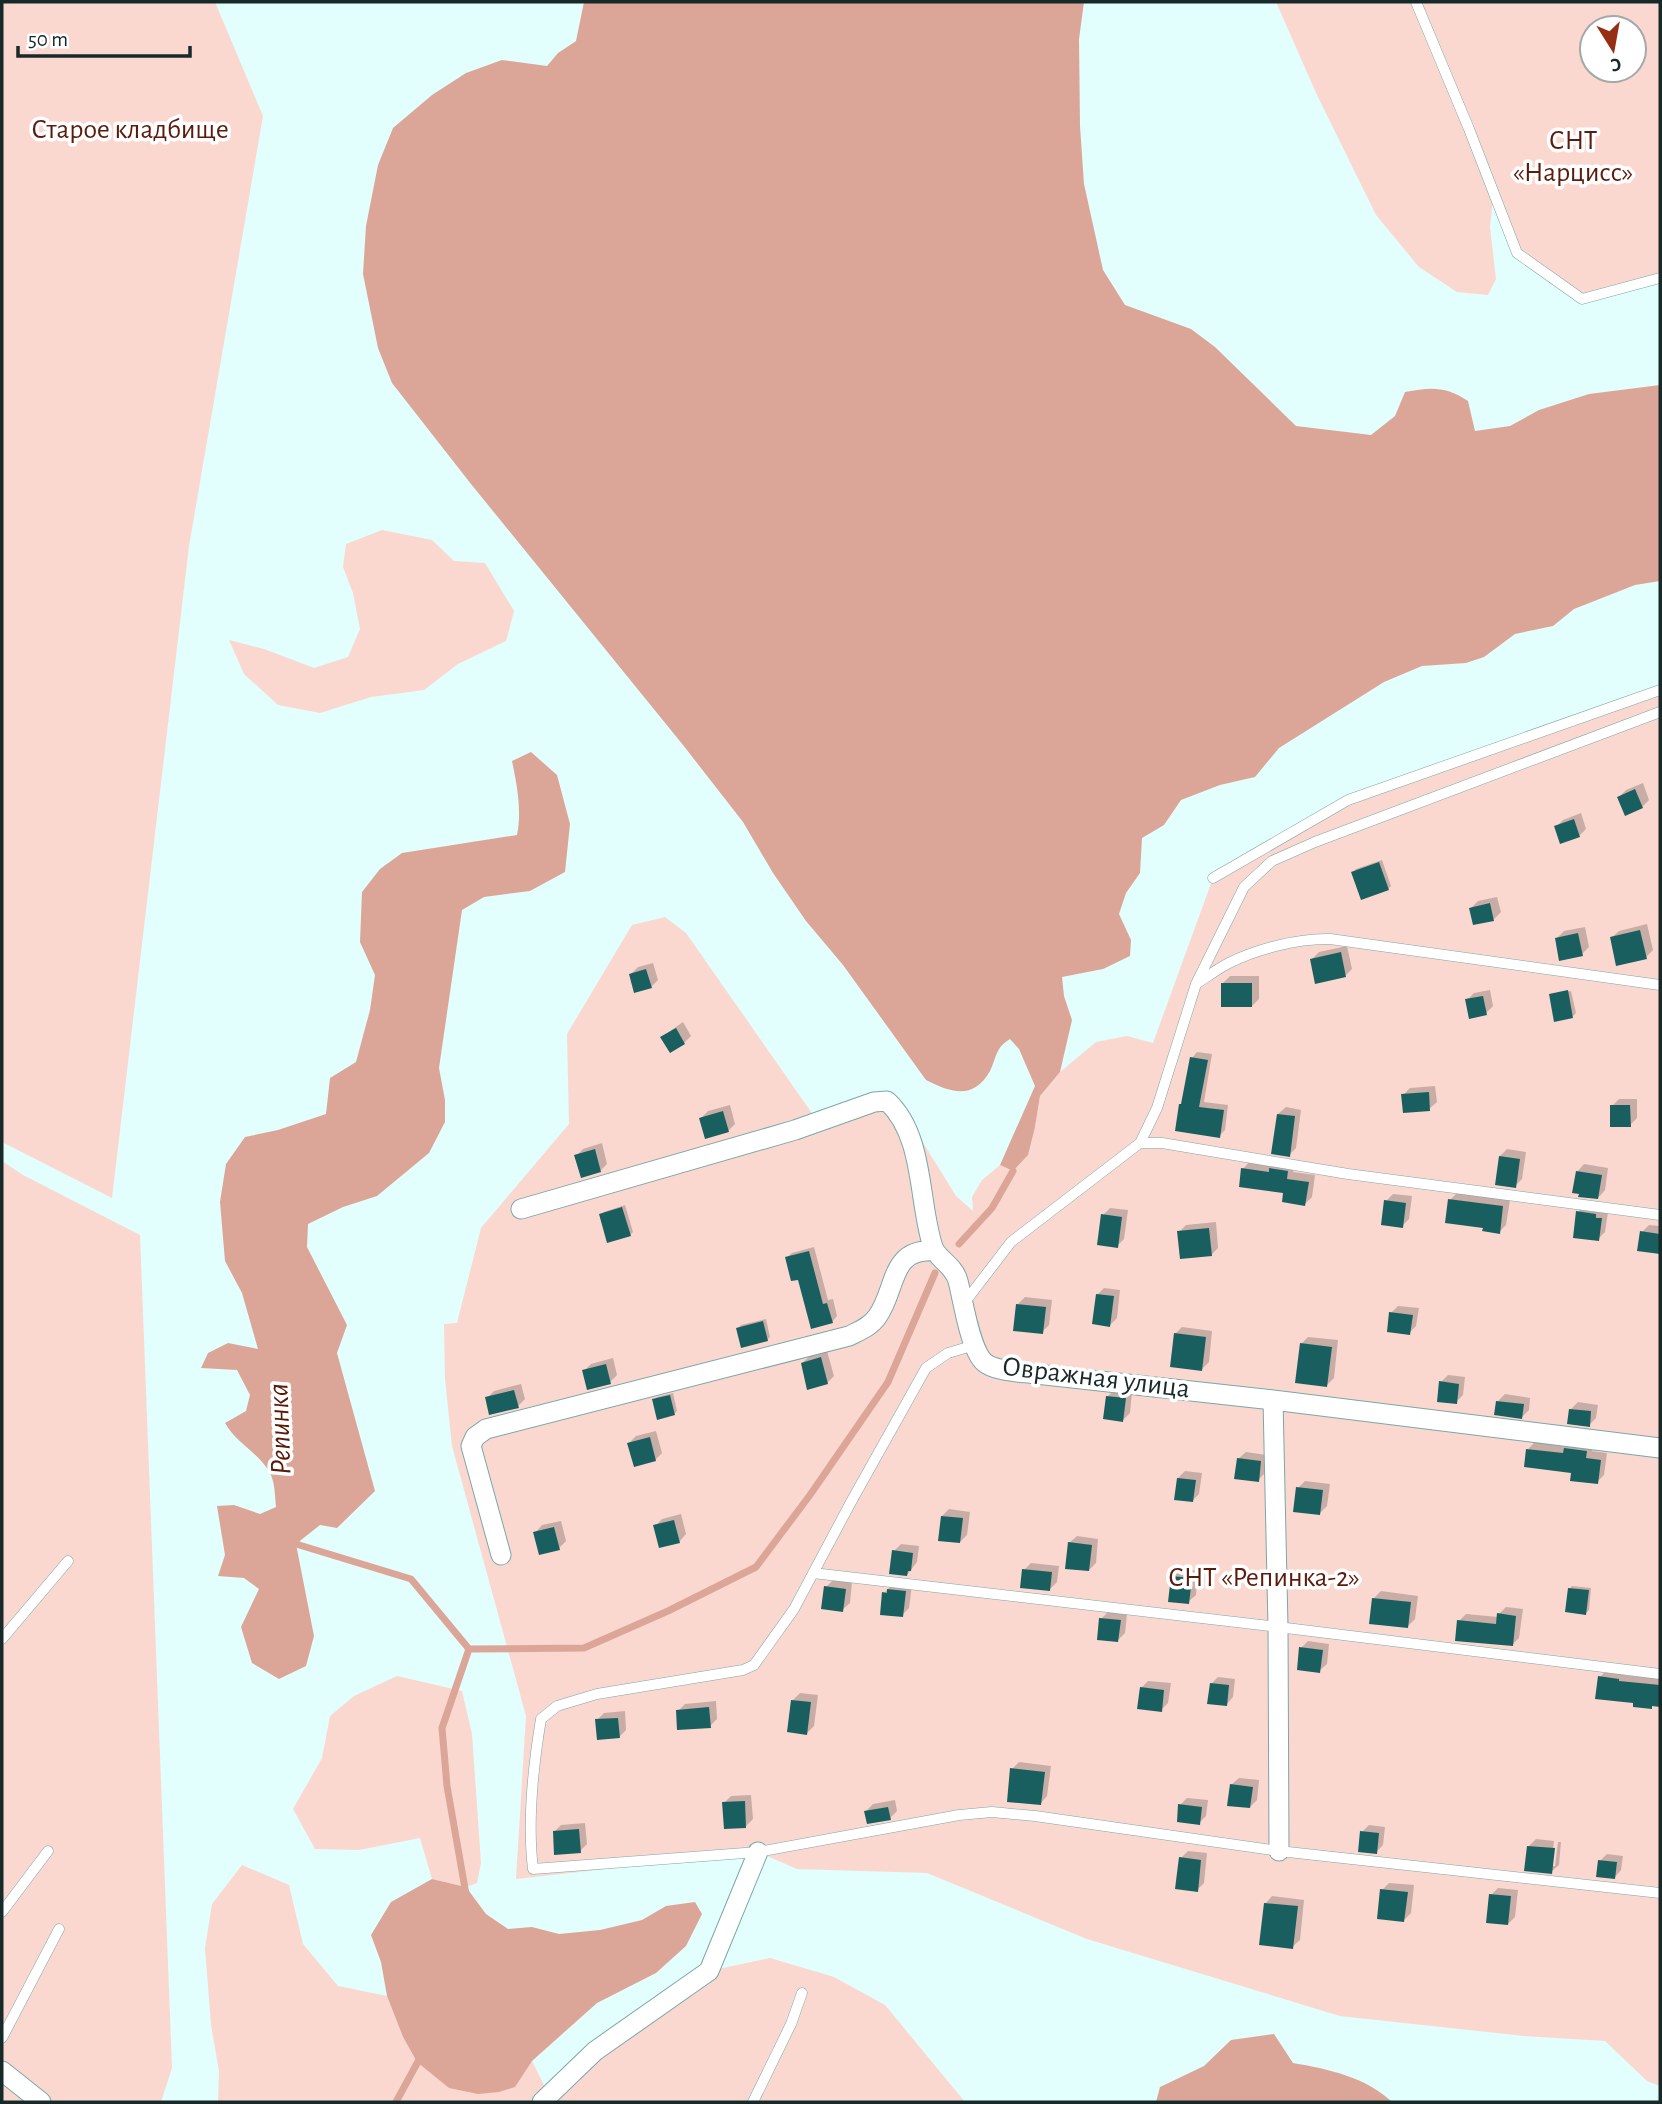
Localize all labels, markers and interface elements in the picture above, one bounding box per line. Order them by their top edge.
scale bar [18,14,189,58]
north arrow [1578,14,1648,84]
text: 50 m [28,29,68,50]
text: С [1609,54,1623,75]
park label: Старое кладбище [31,116,229,144]
park label: СНТ «Нарцисс» [1513,127,1633,187]
street label: Овражная улица [1001,1353,1192,1403]
water label: Репинка [263,1383,297,1475]
park label: СНТ «Репинка-2» [1168,1564,1360,1592]

